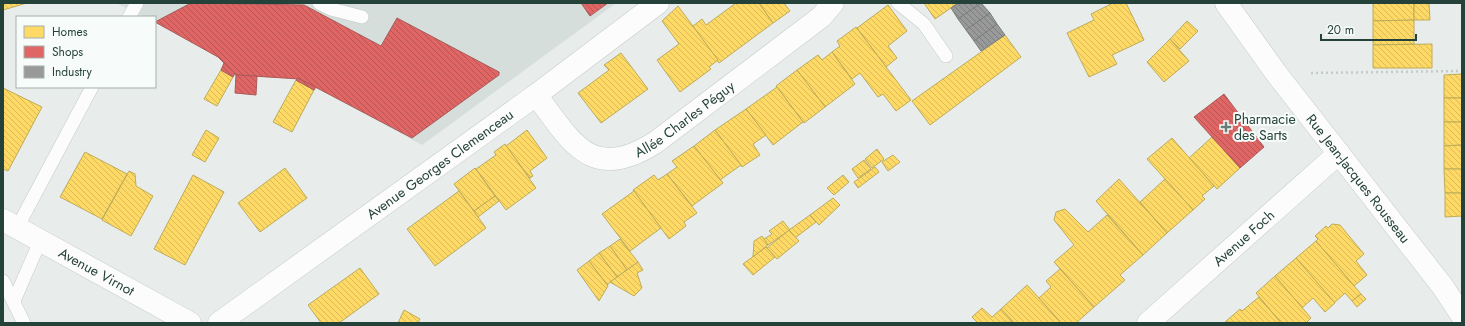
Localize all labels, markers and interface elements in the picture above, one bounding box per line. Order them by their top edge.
legend [16,16,156,88]
scale bar [1321,16,1416,42]
text: 20 m [1327,21,1354,39]
text: Homes [52,23,88,41]
text: Shops [52,43,83,61]
text: Industry [52,63,93,81]
street label: Allée Charles Péguy [631,76,739,162]
street label: Avenue Georges Clemenceau [362,104,517,224]
place label: Pharmacie des Sarts [1234,109,1296,145]
street label: Rue Jean-Jacques Rousseau [1302,110,1415,247]
marker: Pharmacie des Sarts [1221,122,1231,132]
street label: Avenue Foch [1209,205,1279,271]
street label: Avenue Virnot [55,243,139,301]

